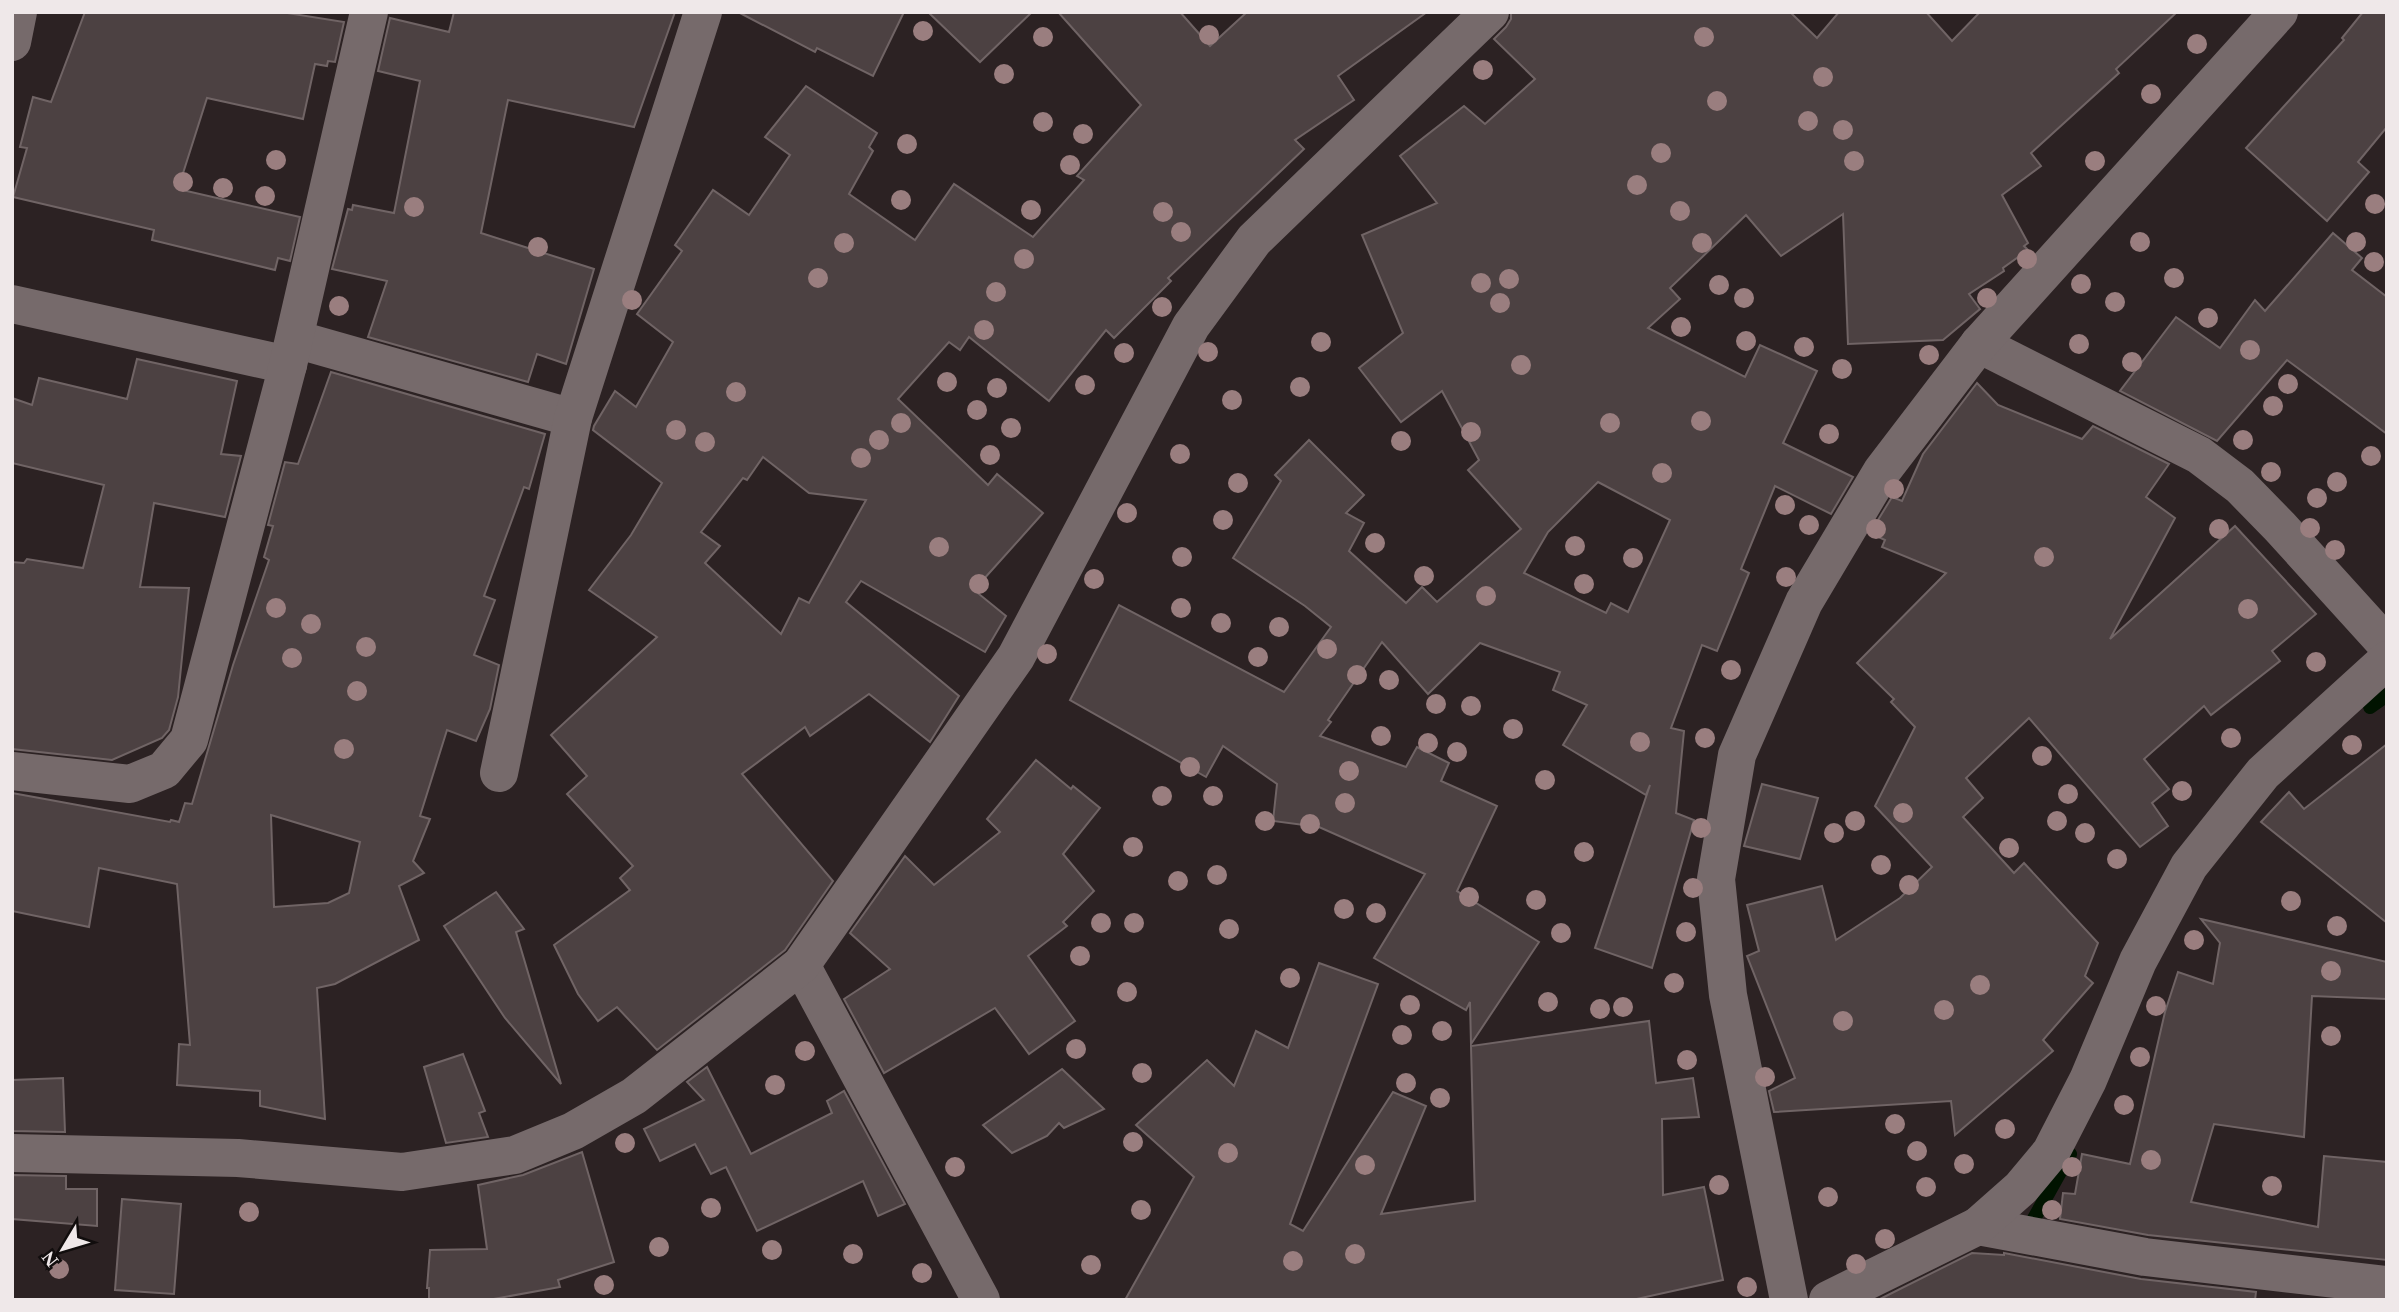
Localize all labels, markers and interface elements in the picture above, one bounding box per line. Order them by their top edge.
north arrow [28,1214,98,1284]
text: N [37,1247,62,1271]

